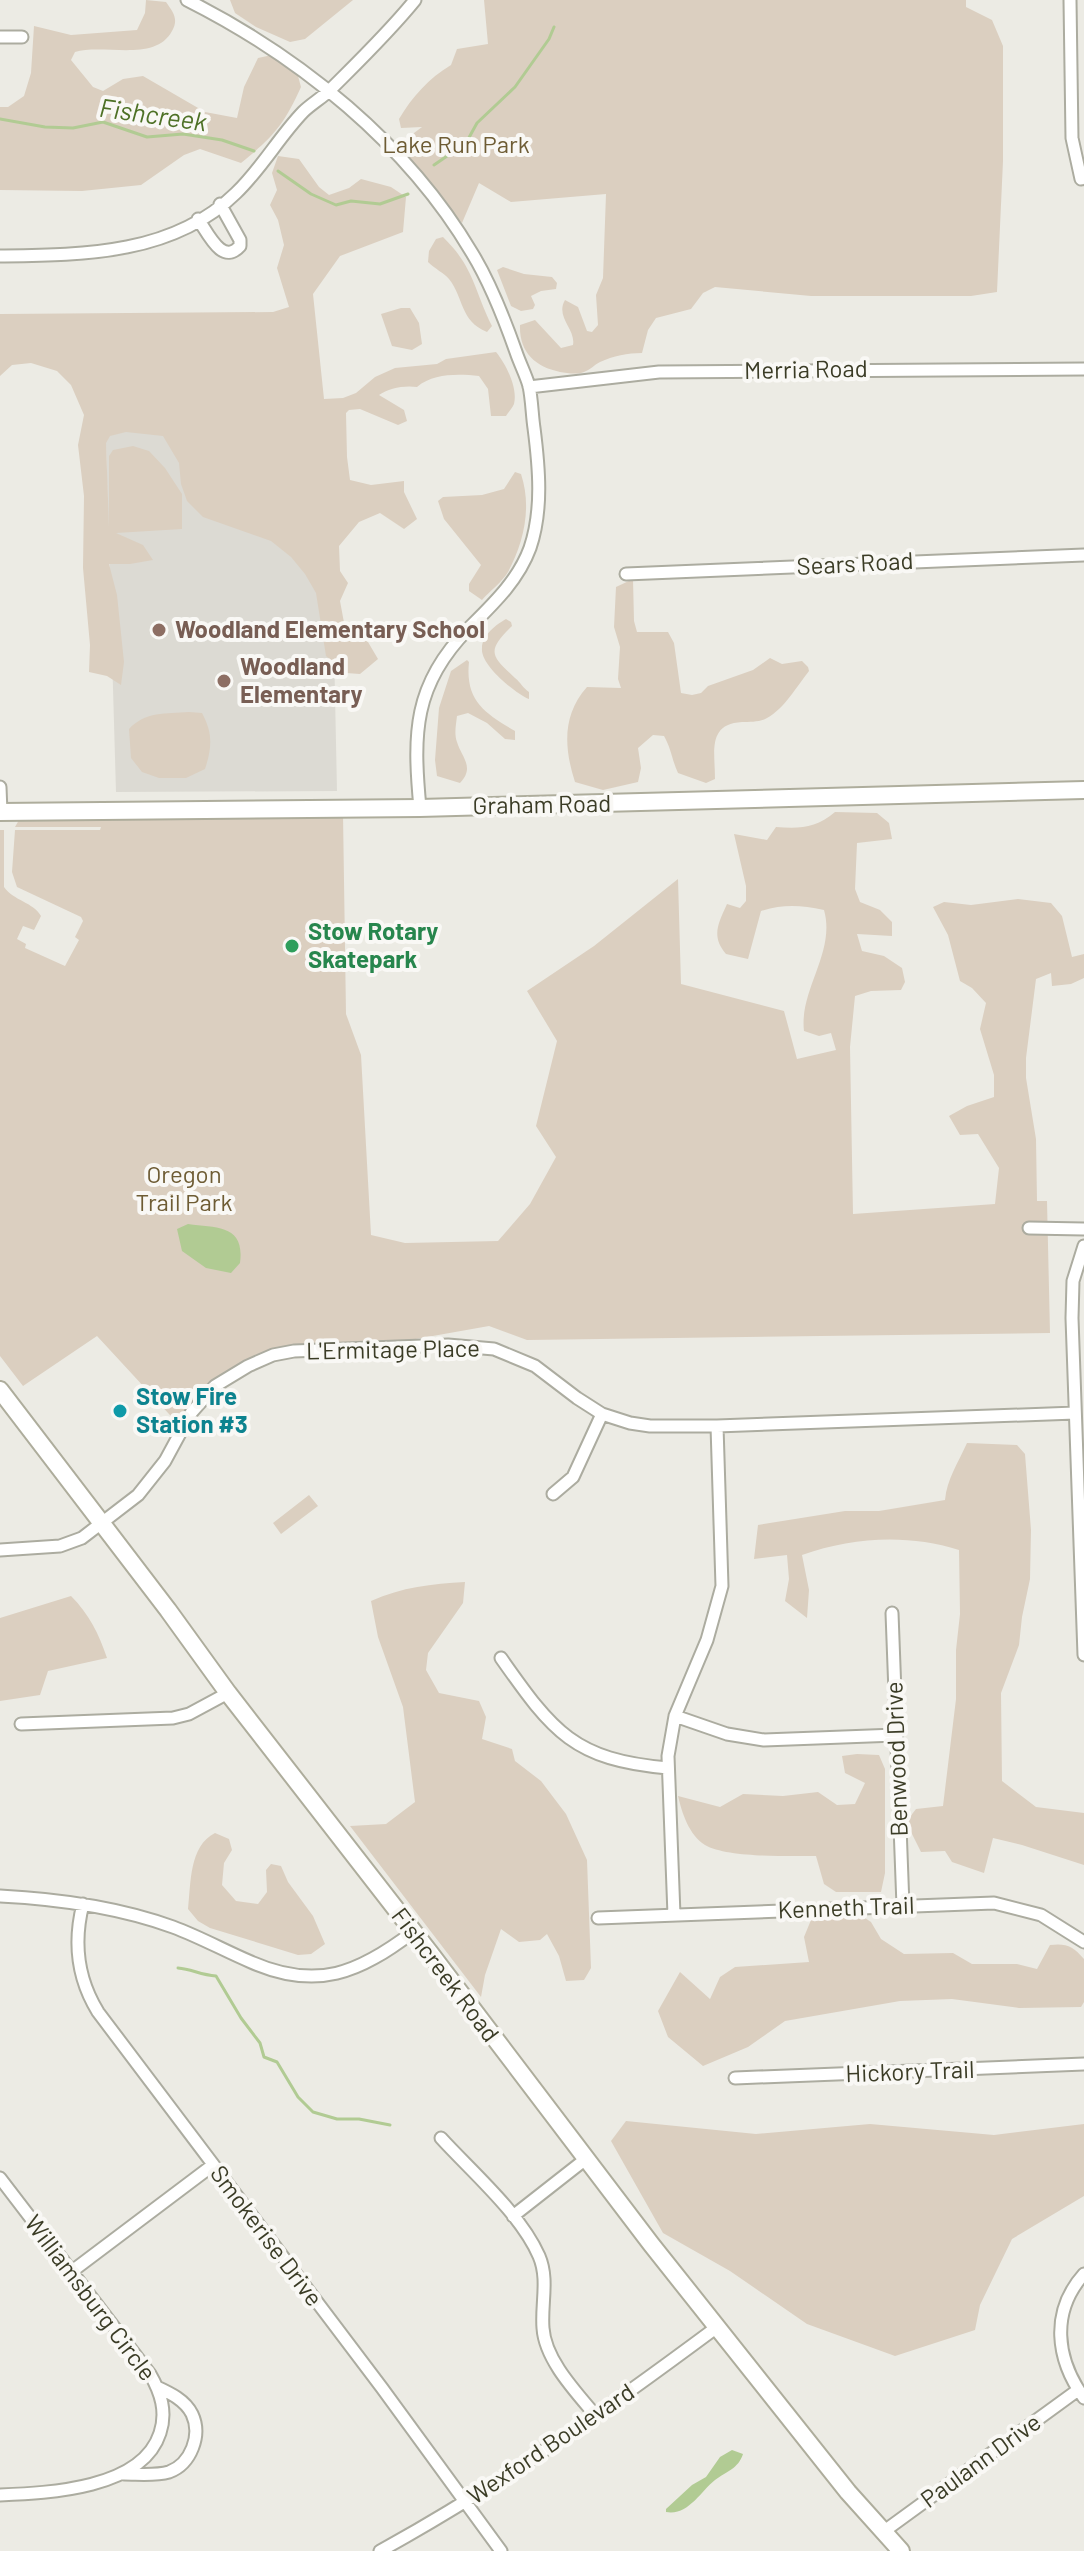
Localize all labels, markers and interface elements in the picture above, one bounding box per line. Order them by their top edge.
water label: Fishcreek [98,91,209,136]
park label: Lake Run Park [382,129,530,158]
street label: Merria Road [744,353,868,384]
street label: Sears Road [796,545,914,580]
place label: Woodland Elementary School [175,614,485,643]
marker: Woodland Elementary School [150,621,168,639]
place label: Woodland Elementary [240,651,363,708]
marker: Woodland Elementary [215,672,233,690]
street label: Graham Road [472,788,612,819]
place label: Stow Rotary Skatepark [308,916,438,973]
marker: Stow Rotary Skatepark [283,937,301,955]
park label: Oregon Trail Park [136,1159,232,1216]
street label: L'Ermitage Place [306,1332,480,1365]
place label: Stow Fire Station #3 [136,1381,248,1438]
marker: Stow Fire Station #3 [111,1402,129,1420]
street label: Benwood Drive [878,1681,913,1837]
street label: Kenneth Trail [777,1890,915,1923]
street label: Fishcreek Road [386,1901,506,2047]
street label: Hickory Trail [845,2054,975,2087]
street label: Smokerise Drive [205,2159,330,2311]
street label: Williamsburg Circle [19,2208,163,2386]
street label: Wexford Boulevard [461,2376,639,2509]
street label: Paulann Drive [914,2407,1046,2513]

